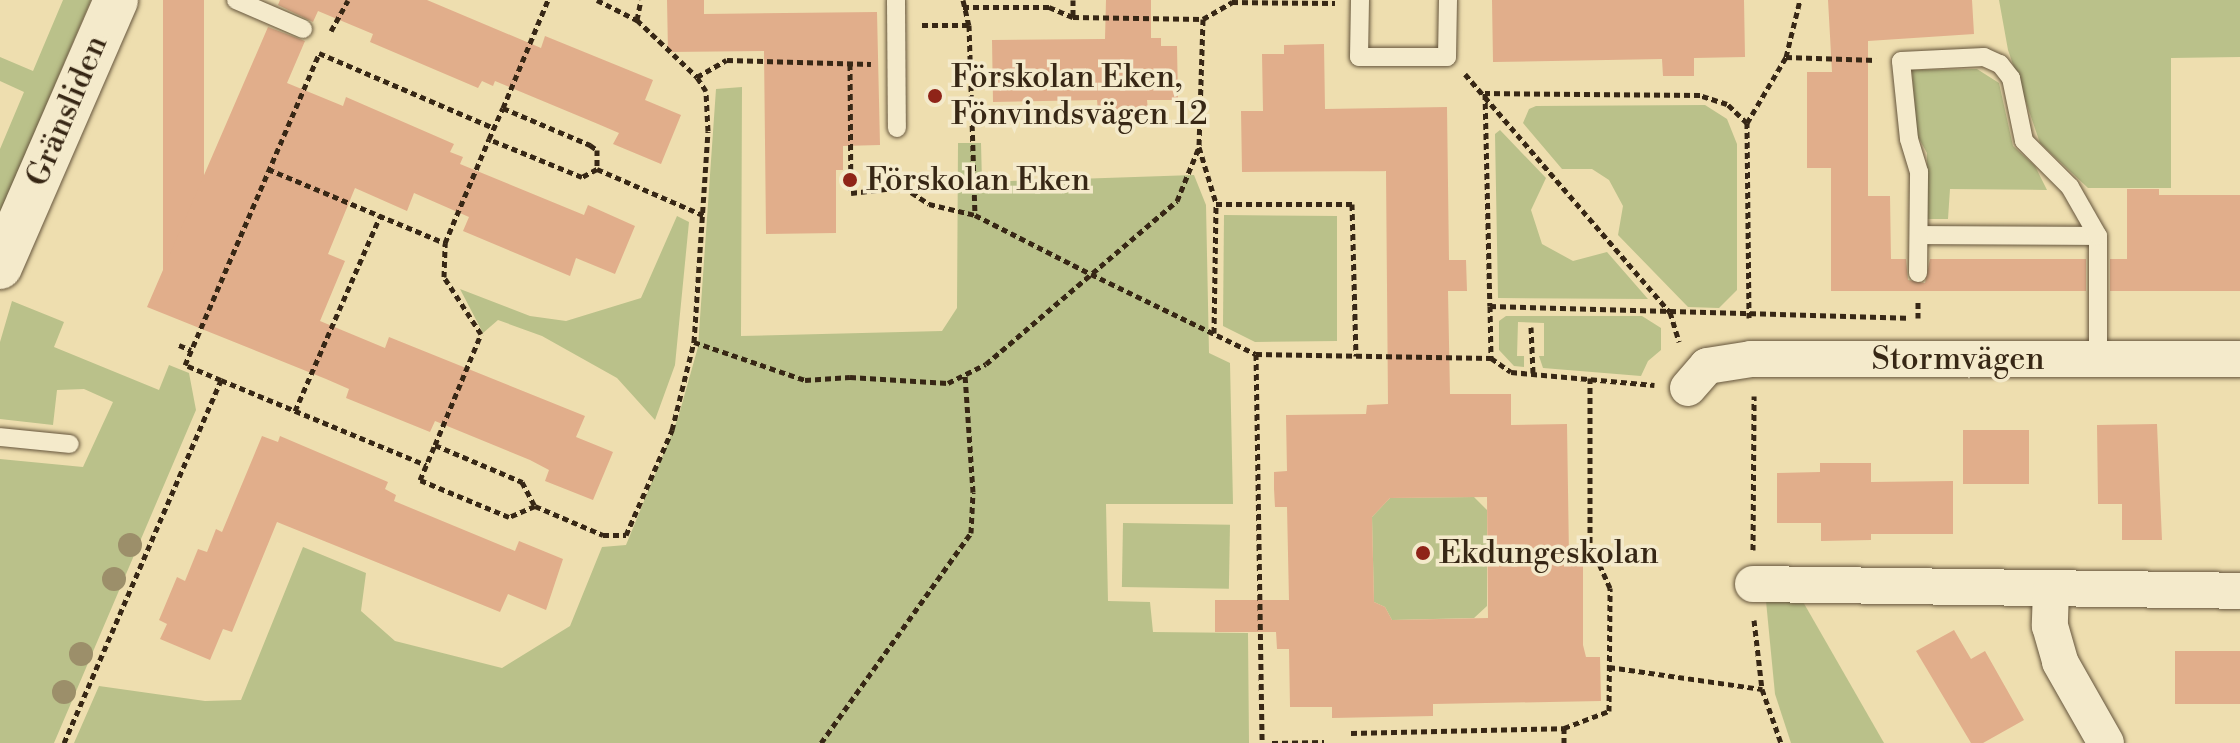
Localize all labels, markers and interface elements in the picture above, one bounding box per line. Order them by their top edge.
street label: Gränsliden [18,30,116,192]
place label: Förskolan Eken, Fönvindsvägen 12 [951,59,1208,134]
marker: Förskolan Eken, Fönvindsvägen 12 [926,87,944,105]
place label: Förskolan Eken [866,161,1090,199]
marker: Förskolan Eken [841,171,859,189]
street label: Stormvägen [1872,340,2044,378]
place label: Ekdungeskolan [1439,534,1659,572]
marker: Ekdungeskolan [1414,544,1432,562]

